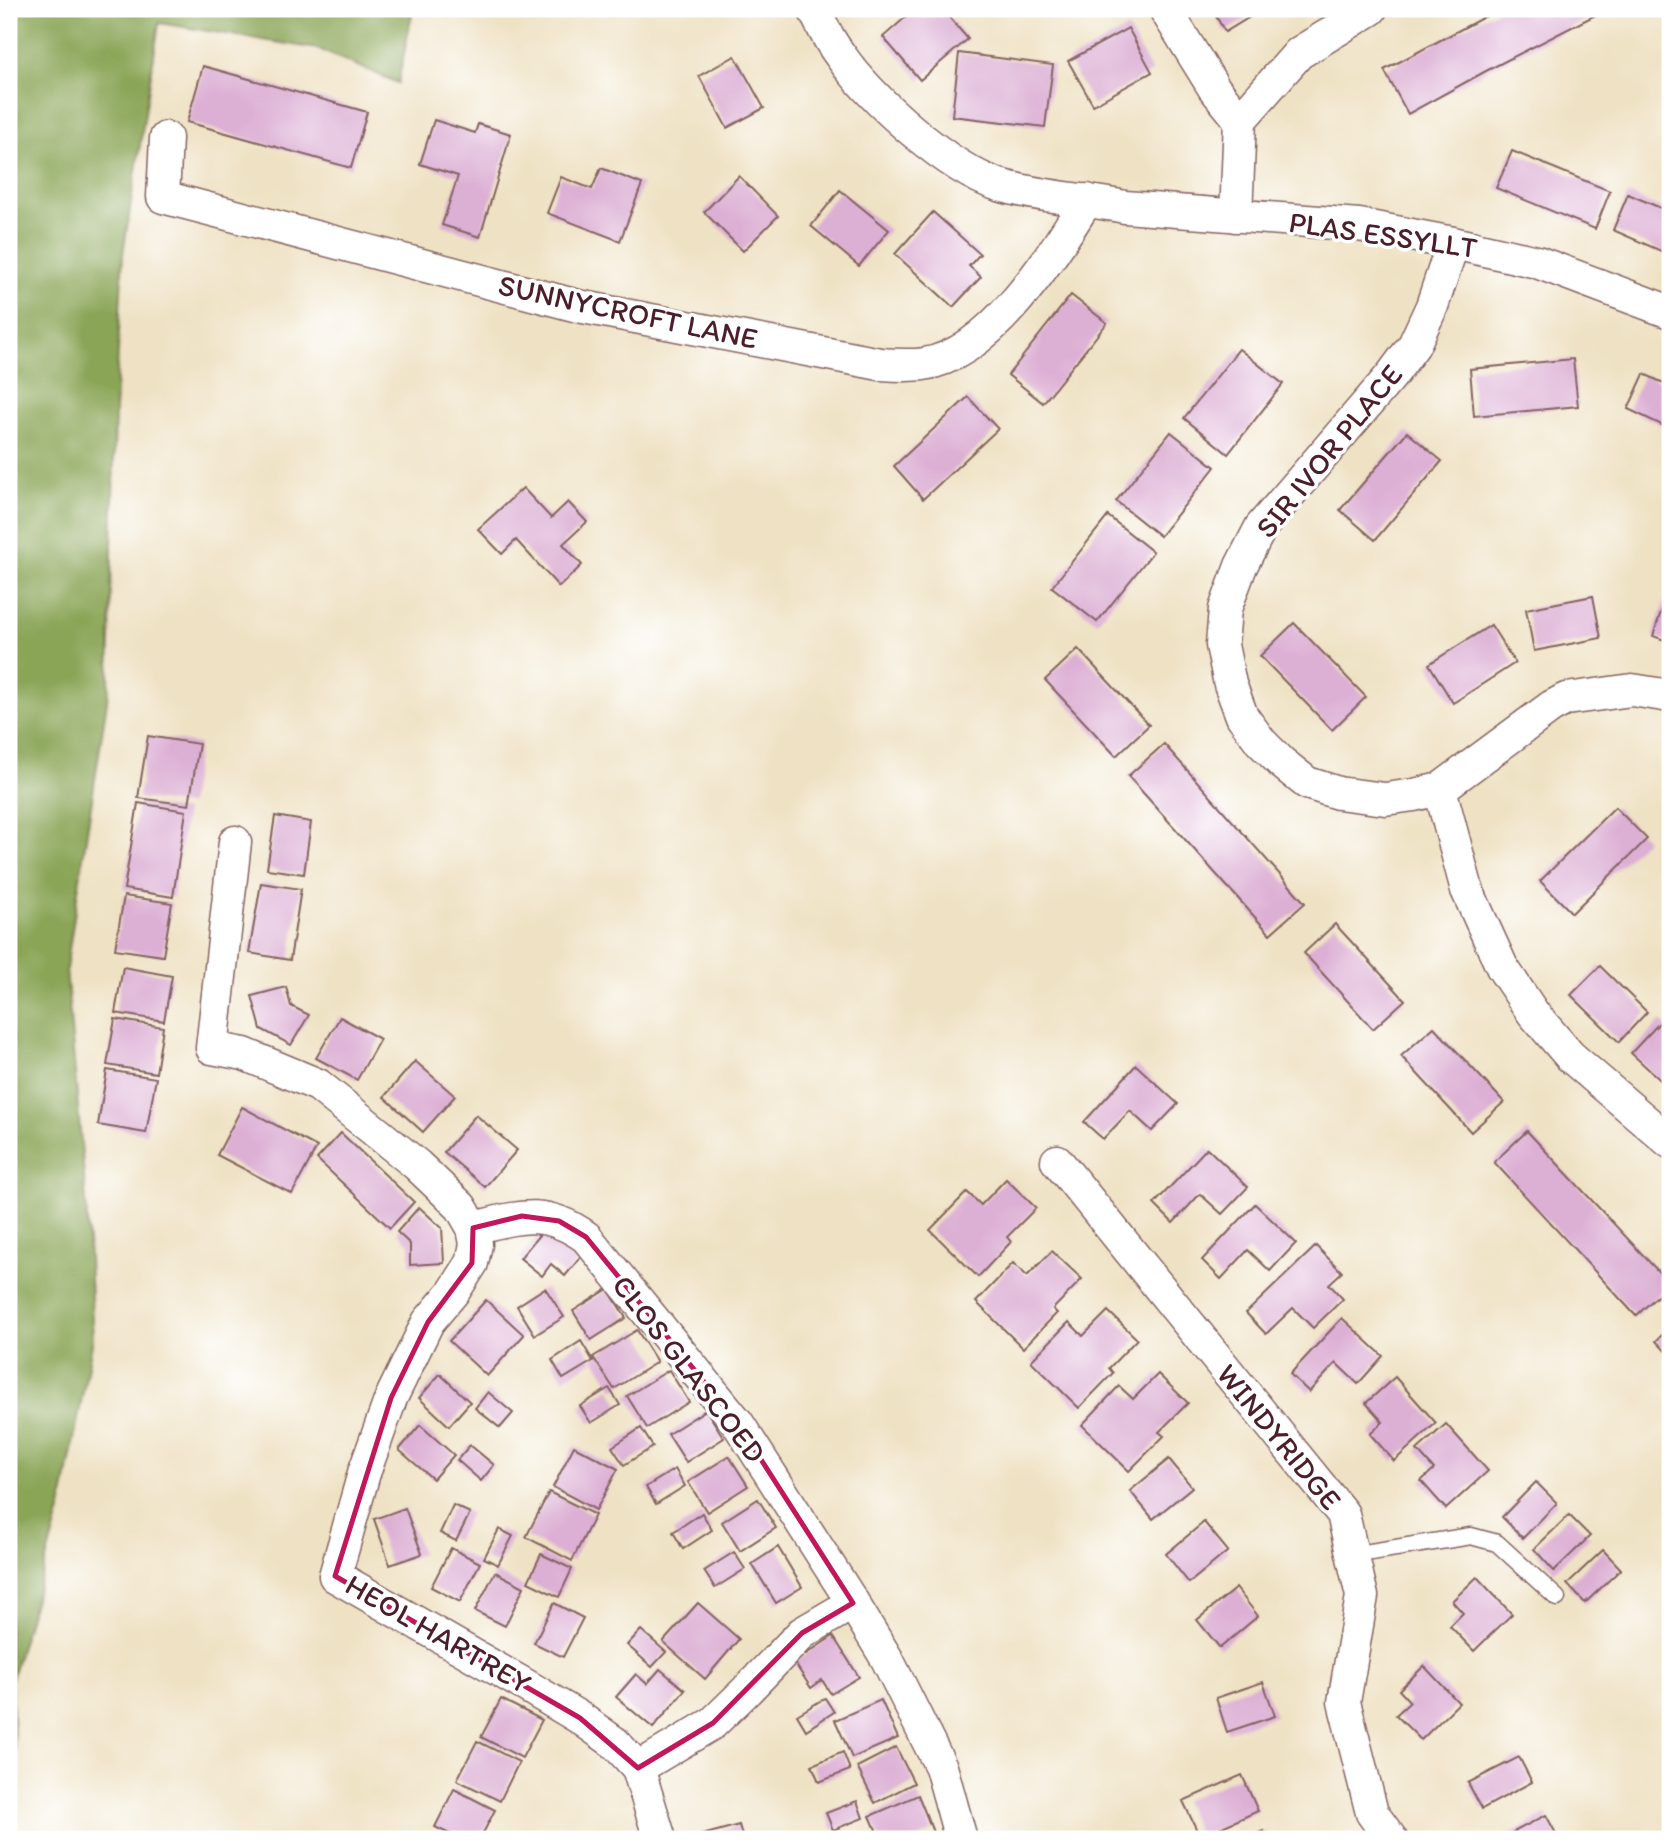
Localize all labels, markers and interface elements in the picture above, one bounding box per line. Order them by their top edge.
street label: PLAS ESSYLLT [1287,203,1480,266]
street label: SUNNYCROFT LANE [495,266,761,357]
street label: SIR IVOR PLACE [1247,356,1410,545]
street label: CLOS GLASCOED [605,1267,774,1470]
street label: WINDYRIDGE [1209,1356,1350,1517]
street label: HEOL HARTREY [339,1566,538,1702]

